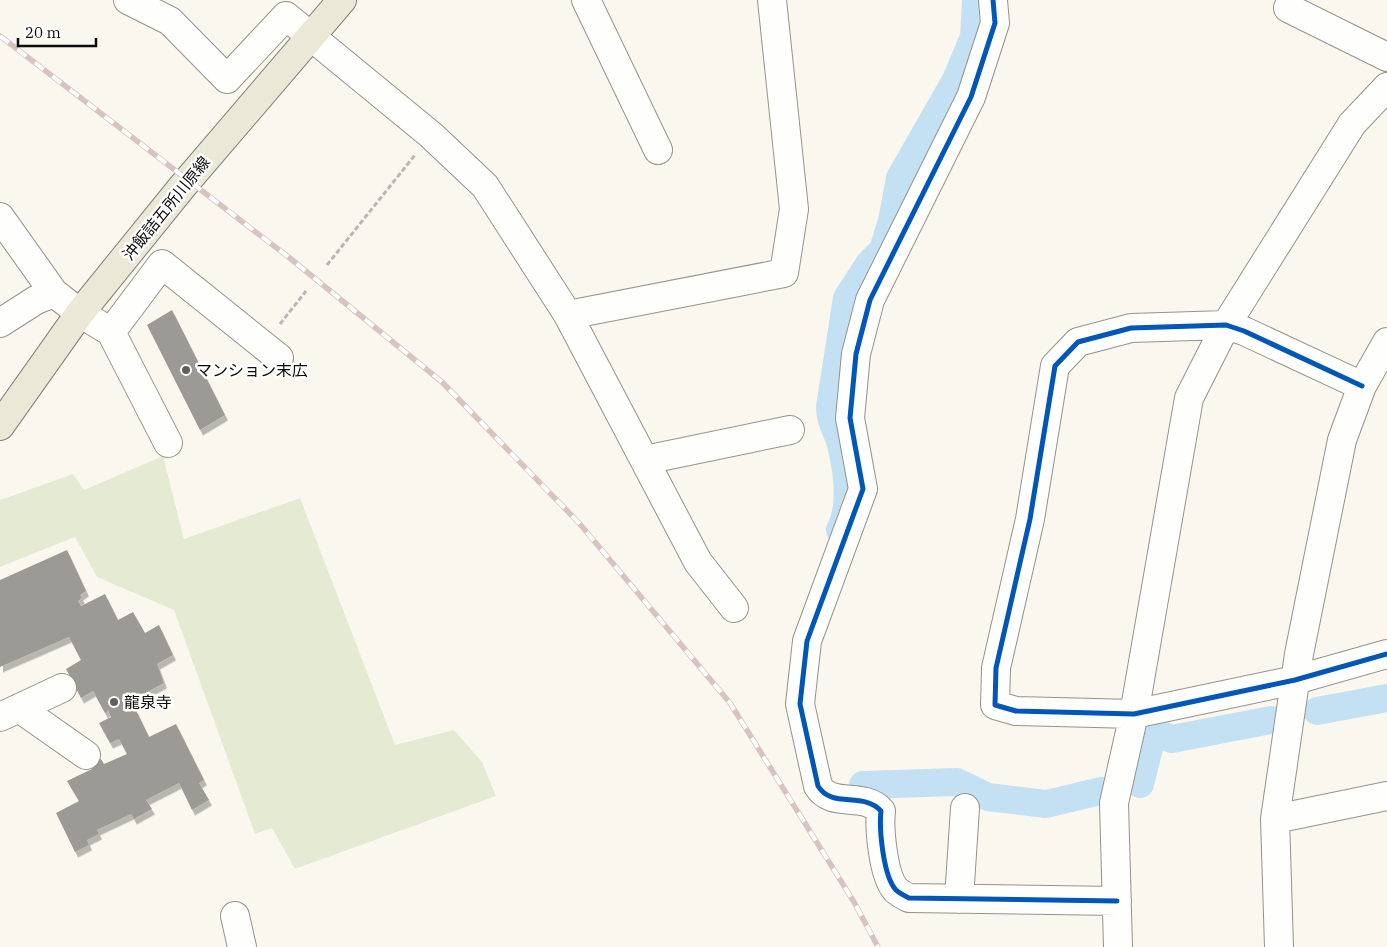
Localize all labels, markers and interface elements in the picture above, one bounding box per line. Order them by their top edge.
scale bar [18,15,95,47]
text: 20 m [25,23,61,42]
street label: 沖飯詰五所川原線 [118,152,214,264]
place label: マンション末広 [196,360,308,380]
marker: マンション末広 [180,364,192,376]
place label: 龍泉寺 [124,692,172,712]
marker: 龍泉寺 [108,696,120,708]

